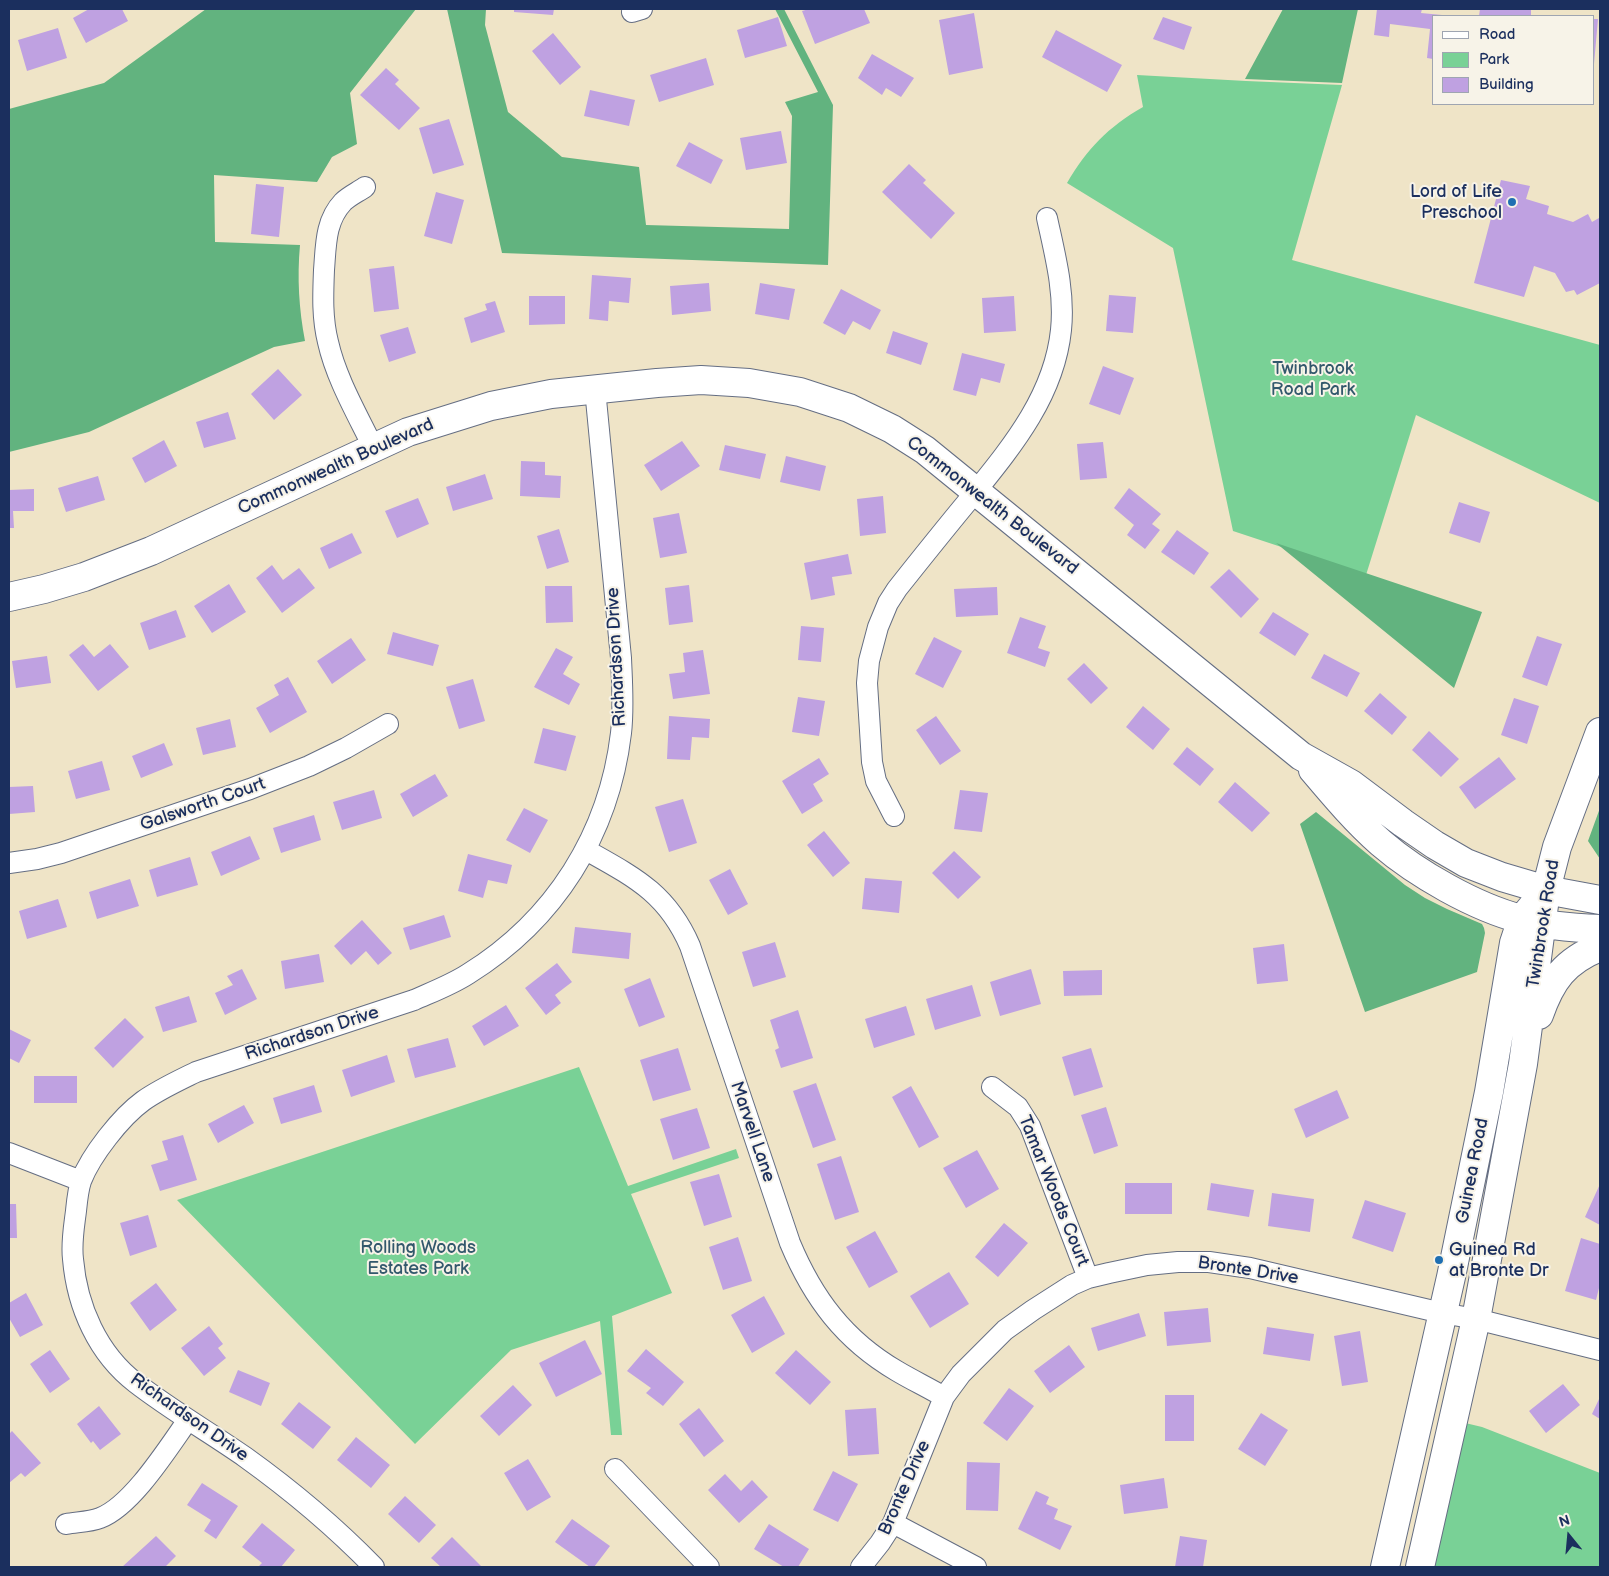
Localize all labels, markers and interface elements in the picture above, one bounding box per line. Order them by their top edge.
legend [1432,15,1594,105]
text: Road [1479,25,1515,44]
text: Park [1479,50,1509,69]
text: Building [1479,75,1534,94]
place label: Lord of Life Preschool [1410,181,1502,223]
marker: Lord of Life Preschool [1506,196,1518,208]
park label: Twinbrook Road Park [1271,358,1355,400]
street label: Commonwealth Boulevard [235,414,437,520]
street label: Commonwealth Boulevard [902,432,1082,580]
street label: Richardson Drive [603,587,631,727]
street label: Galsworth Court [138,773,268,837]
street label: Twinbrook Road [1523,858,1565,990]
street label: Richardson Drive [242,1002,382,1066]
street label: Marvell Lane [725,1079,779,1185]
street label: Tamar Woods Court [1013,1113,1093,1269]
street label: Guinea Road [1452,1116,1494,1226]
park label: Rolling Woods Estates Park [360,1237,476,1280]
place label: Guinea Rd at Bronte Dr [1449,1239,1549,1282]
street label: Bronte Drive [1196,1252,1300,1290]
marker: Guinea Rd at Bronte Dr [1433,1254,1445,1266]
street label: Richardson Drive [126,1369,252,1467]
street label: Bronte Drive [874,1437,936,1539]
north arrow [1544,1511,1594,1561]
text: N [1557,1512,1572,1531]

